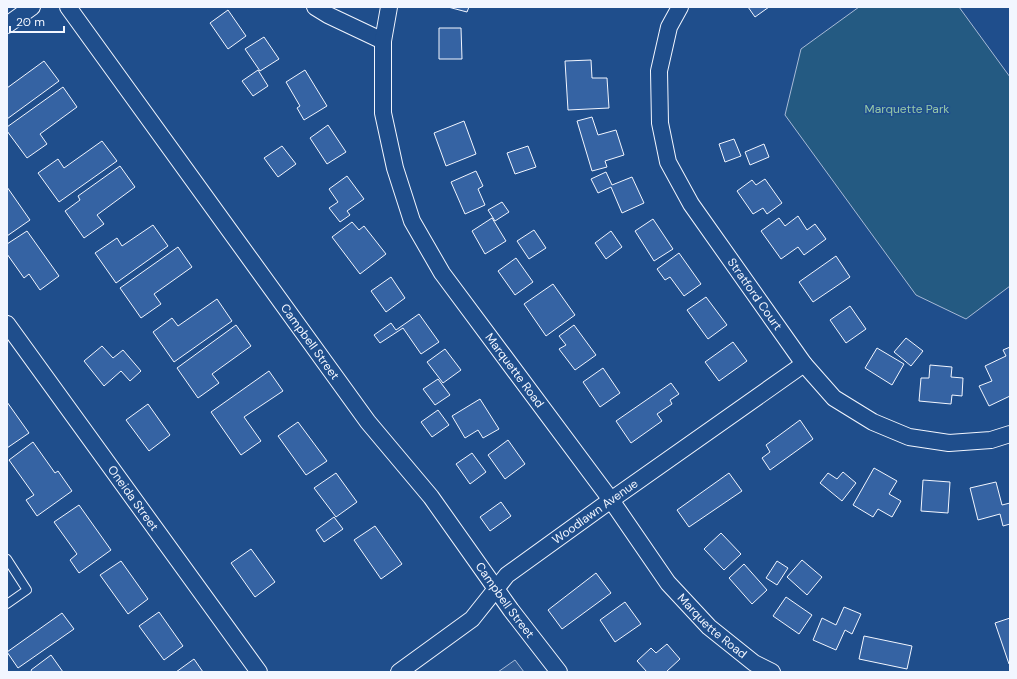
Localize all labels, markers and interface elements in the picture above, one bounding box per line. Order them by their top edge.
scale bar [10,8,64,34]
text: 20 m [16,14,45,30]
park label: Marquette Park [865,101,949,117]
street label: Stratford Court [724,255,786,334]
street label: Campbell Street [277,300,343,383]
street label: Marquette Road [482,330,548,411]
street label: Oneida Street [104,462,162,534]
street label: Woodlawn Avenue [549,475,641,548]
street label: Campbell Street [472,559,538,642]
street label: Marquette Road [674,590,750,662]

